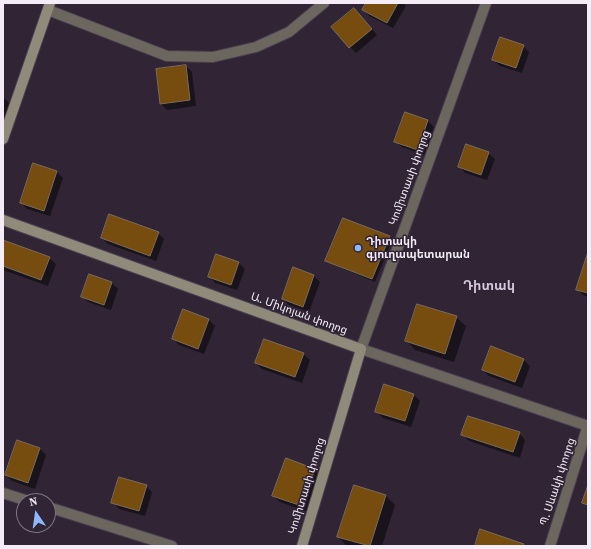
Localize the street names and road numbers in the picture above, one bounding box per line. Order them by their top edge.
street label: Կոմիտասի փողոց [387,129,433,227]
street label: Ա. Միկոյան փողոց [249,290,349,338]
street label: Կոմիտասի փողոց [286,436,328,536]
street label: Պ. Սևակի փողոց [538,436,578,528]

